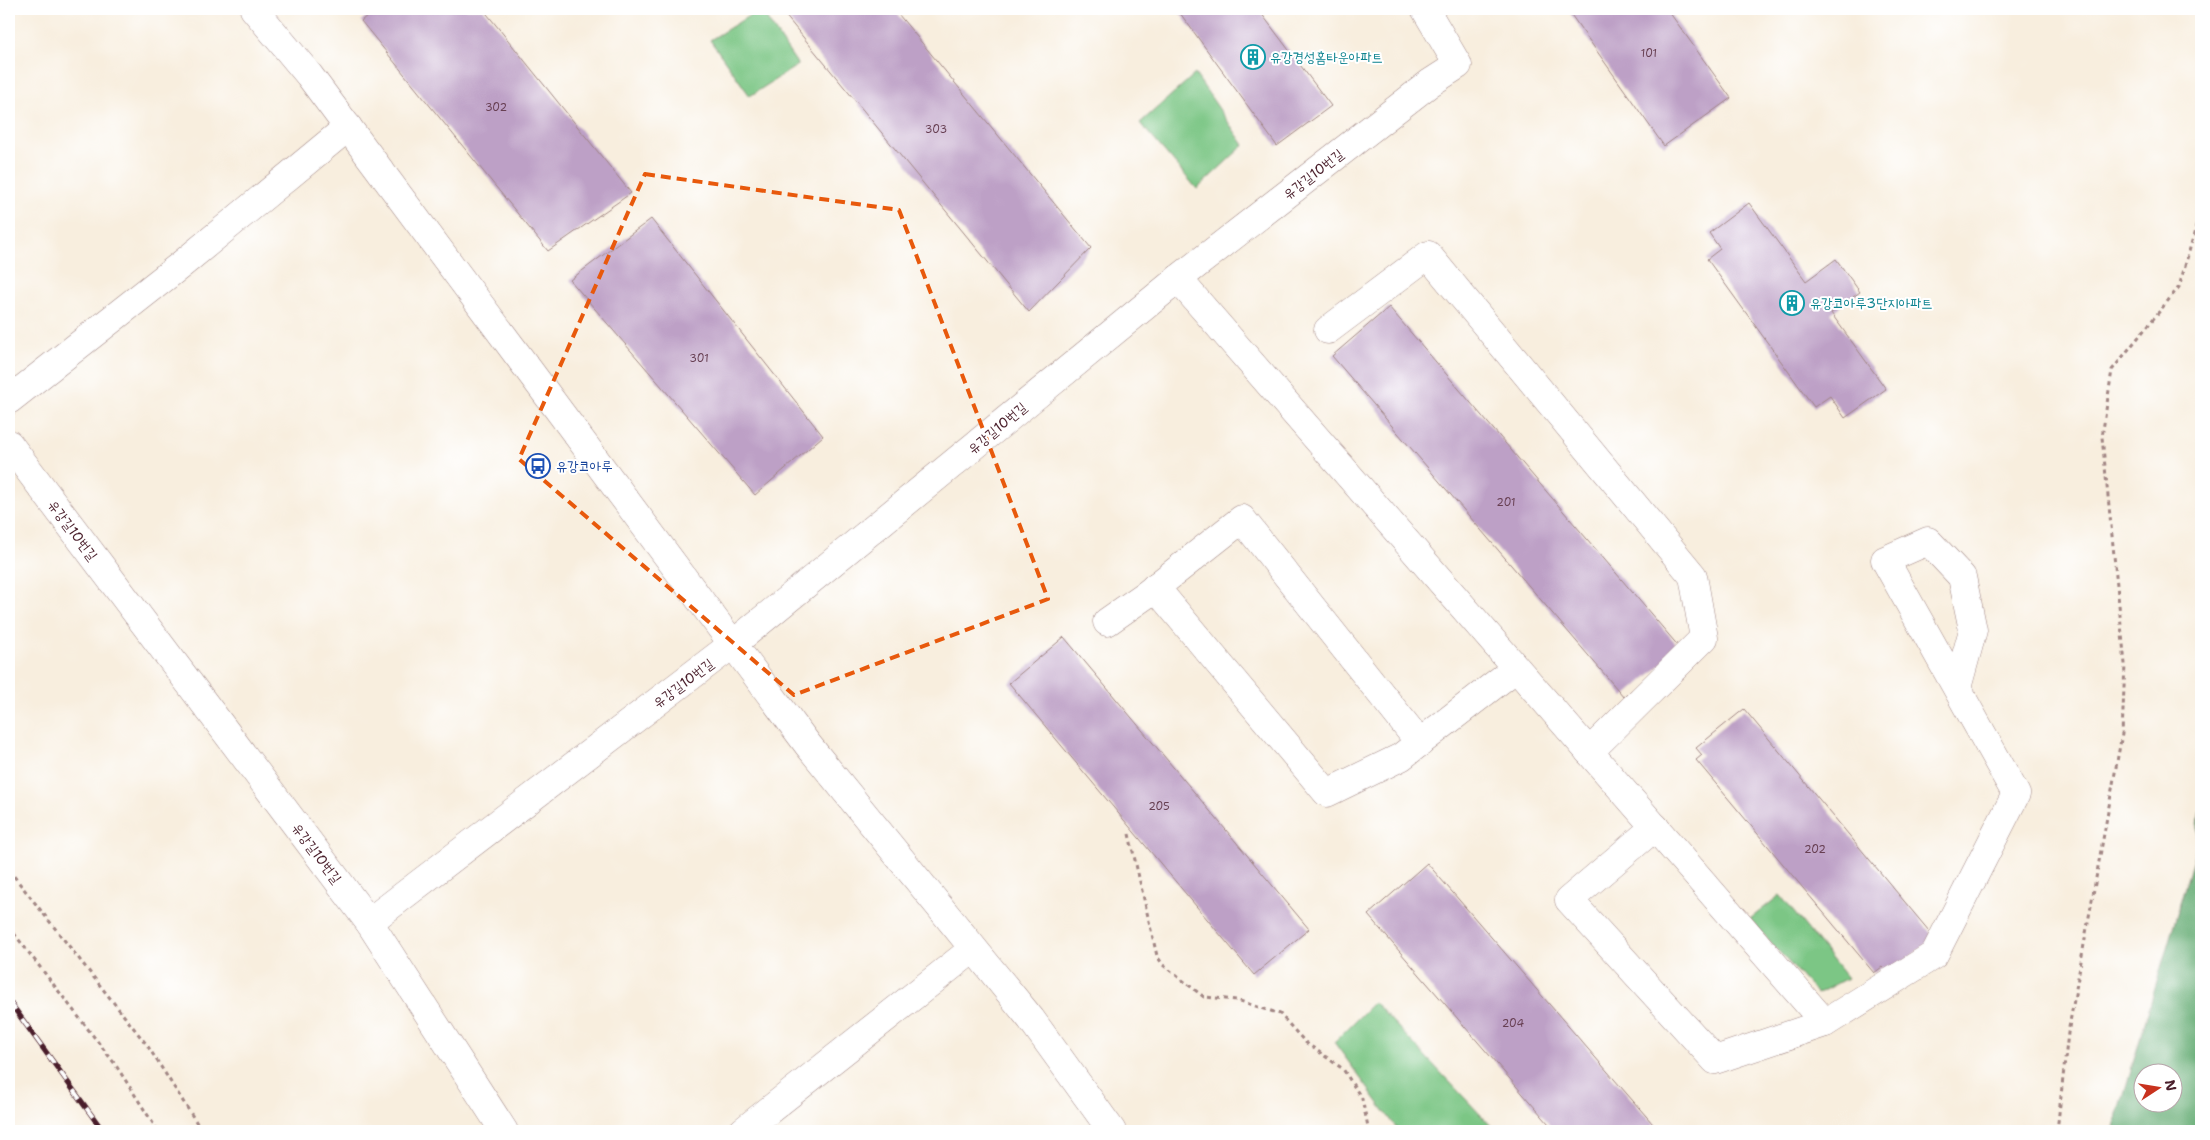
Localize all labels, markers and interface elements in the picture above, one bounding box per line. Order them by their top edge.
building icon: 유강경성홈타운아파트 [1240,44,1266,70]
house number: 101 [1641,46,1657,61]
place label: 유강경성홈타운아파트 [1270,48,1383,66]
house number: 302 [485,100,507,115]
house number: 303 [925,122,947,137]
street label: 유강길10번길 [1279,144,1347,203]
building icon: 유강코아루3단지아파트 [1779,290,1805,316]
place label: 유강코아루3단지아파트 [1810,294,1932,312]
house number: 301 [689,351,709,366]
street label: 유강길10번길 [964,398,1031,458]
bus stop icon: 유강코아루 [525,453,551,479]
place label: 유강코아루 [556,457,612,475]
house number: 201 [1496,495,1516,510]
street label: 유강길10번길 [44,496,102,565]
street label: 유강길10번길 [649,654,718,712]
house number: 205 [1148,799,1170,814]
street label: 유강길10번길 [288,819,346,888]
house number: 202 [1804,842,1826,857]
house number: 204 [1502,1016,1525,1031]
north arrow [2132,1062,2182,1112]
text: N [2161,1078,2181,1093]

